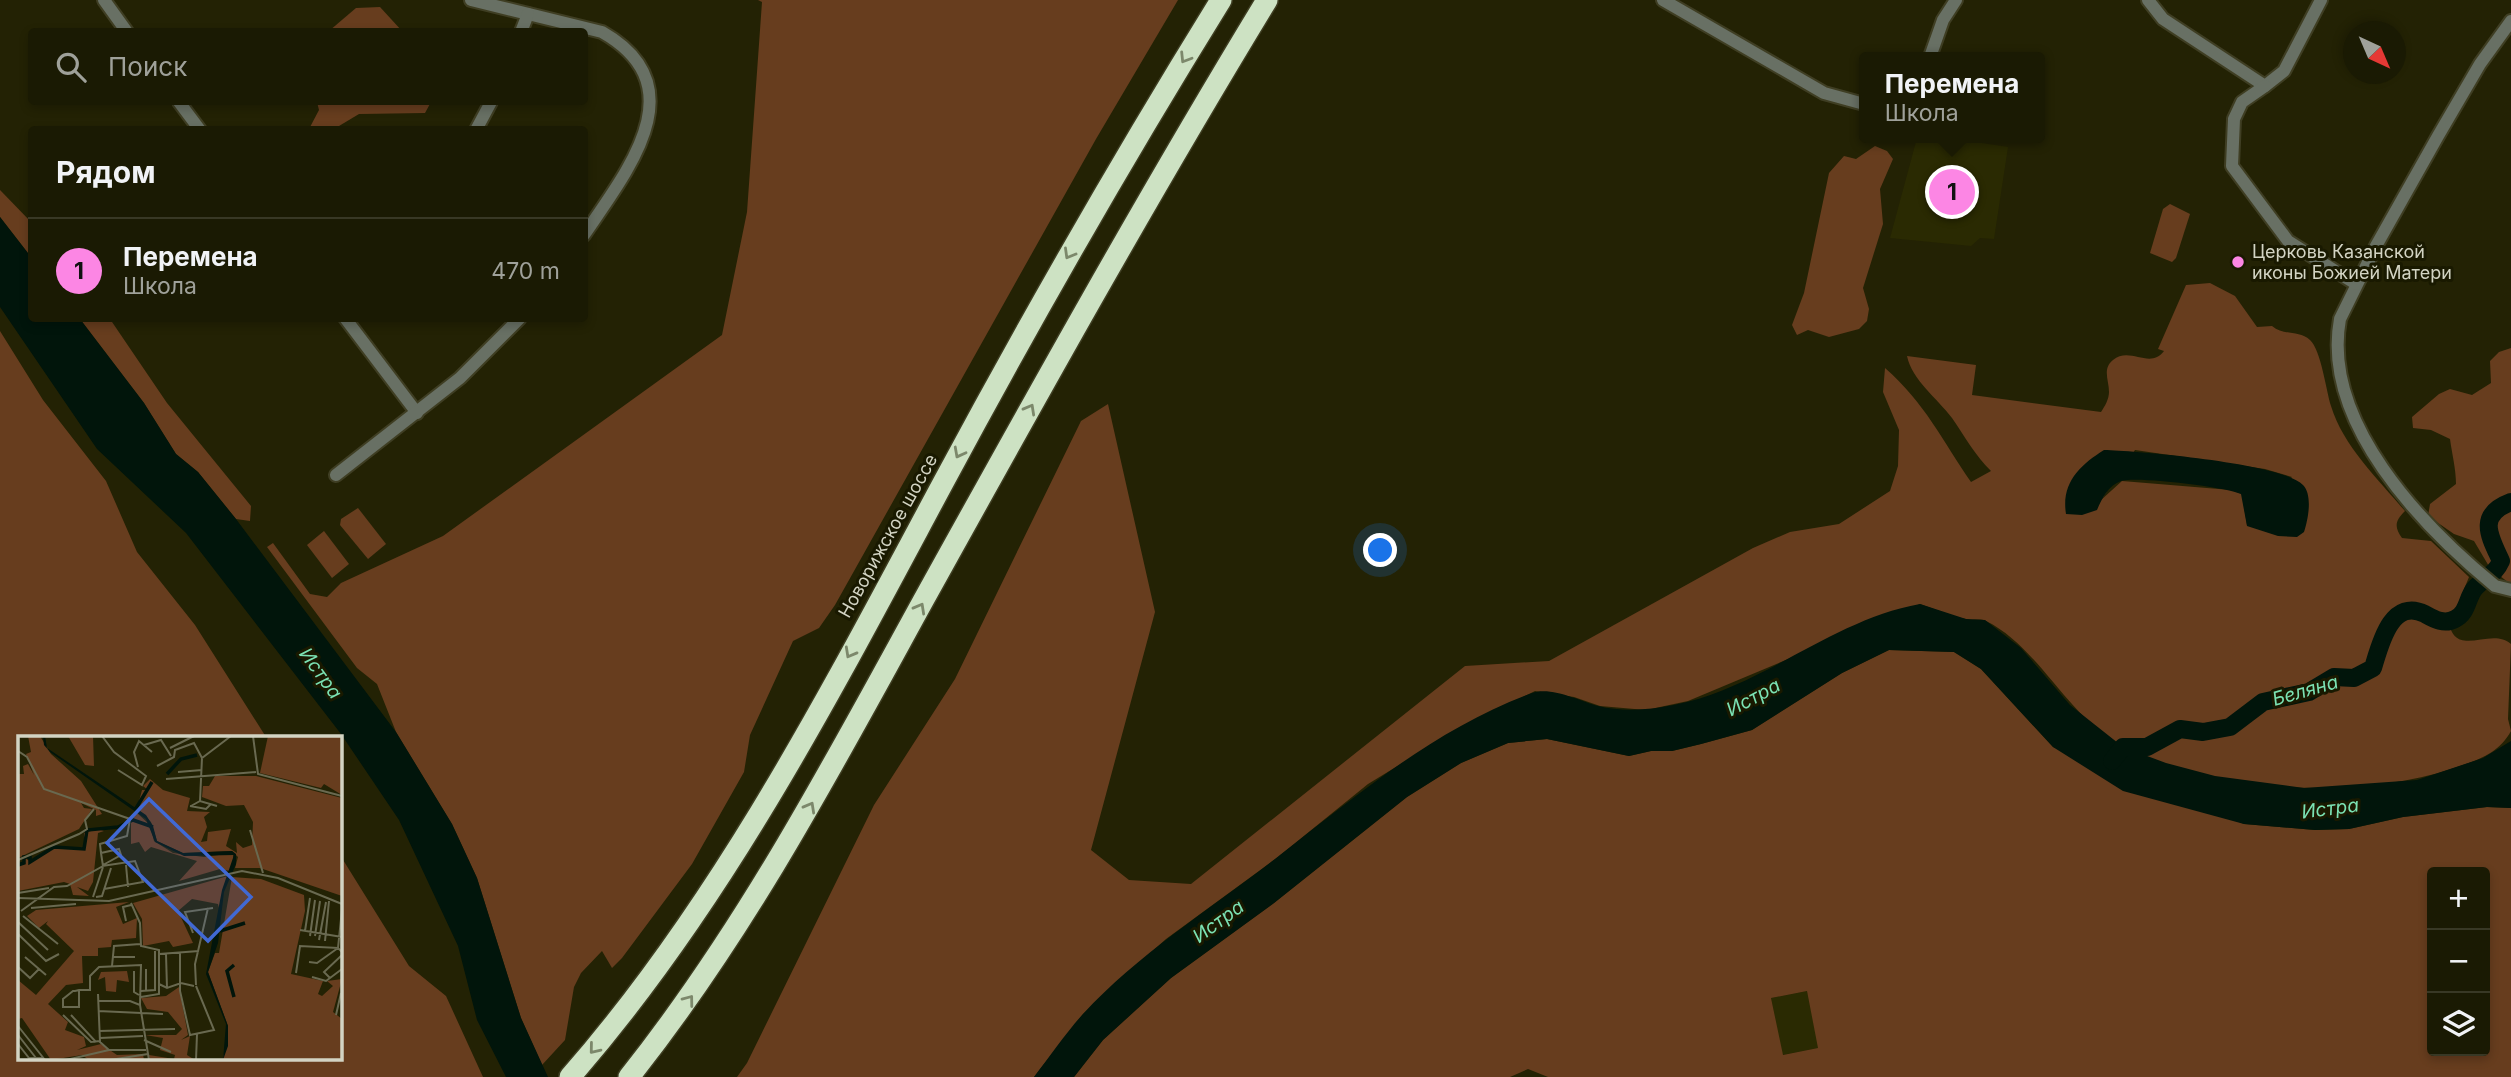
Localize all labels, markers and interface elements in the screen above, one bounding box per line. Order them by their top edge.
north arrow [2343,21,2406,84]
search box [28,28,588,105]
icon: search [52,48,90,86]
text: Поиск [108,51,187,82]
one-way arrow [1180,51,1193,64]
popup [1859,52,2045,143]
text: Перемена [1885,68,2019,99]
text: Школа [1885,99,1959,127]
text: Рядом [56,154,156,190]
pin: 1 [1929,166,1975,218]
text: Перемена [123,241,258,272]
place label: Церковь Казанской иконы Божией Матери [2252,241,2452,283]
one-way arrow [1064,247,1077,259]
marker: Церковь Казанской иконы Божией Матери [2230,254,2246,270]
text: 1 [74,257,84,285]
text: 470 m [491,257,560,285]
text: Школа [123,272,197,300]
one-way arrow [1022,404,1035,416]
one-way arrow [954,446,967,458]
street label: Новорижское шоссе [834,450,941,621]
your location [1363,533,1397,567]
one-way arrow [912,603,925,615]
water label: Истра [294,643,347,704]
one-way arrow [845,646,858,658]
water label: Беляна [2270,670,2341,711]
water label: Истра [1722,674,1784,721]
inset map [18,736,341,1060]
water label: Истра [2300,794,2360,823]
one-way arrow [801,802,815,814]
map controls [2427,867,2490,1056]
button: + [2427,867,2490,930]
water label: Истра [1188,895,1249,948]
button: − [2427,930,2490,993]
button: layers [2427,993,2490,1056]
one-way arrow [681,995,694,1008]
one-way arrow [589,1041,602,1053]

